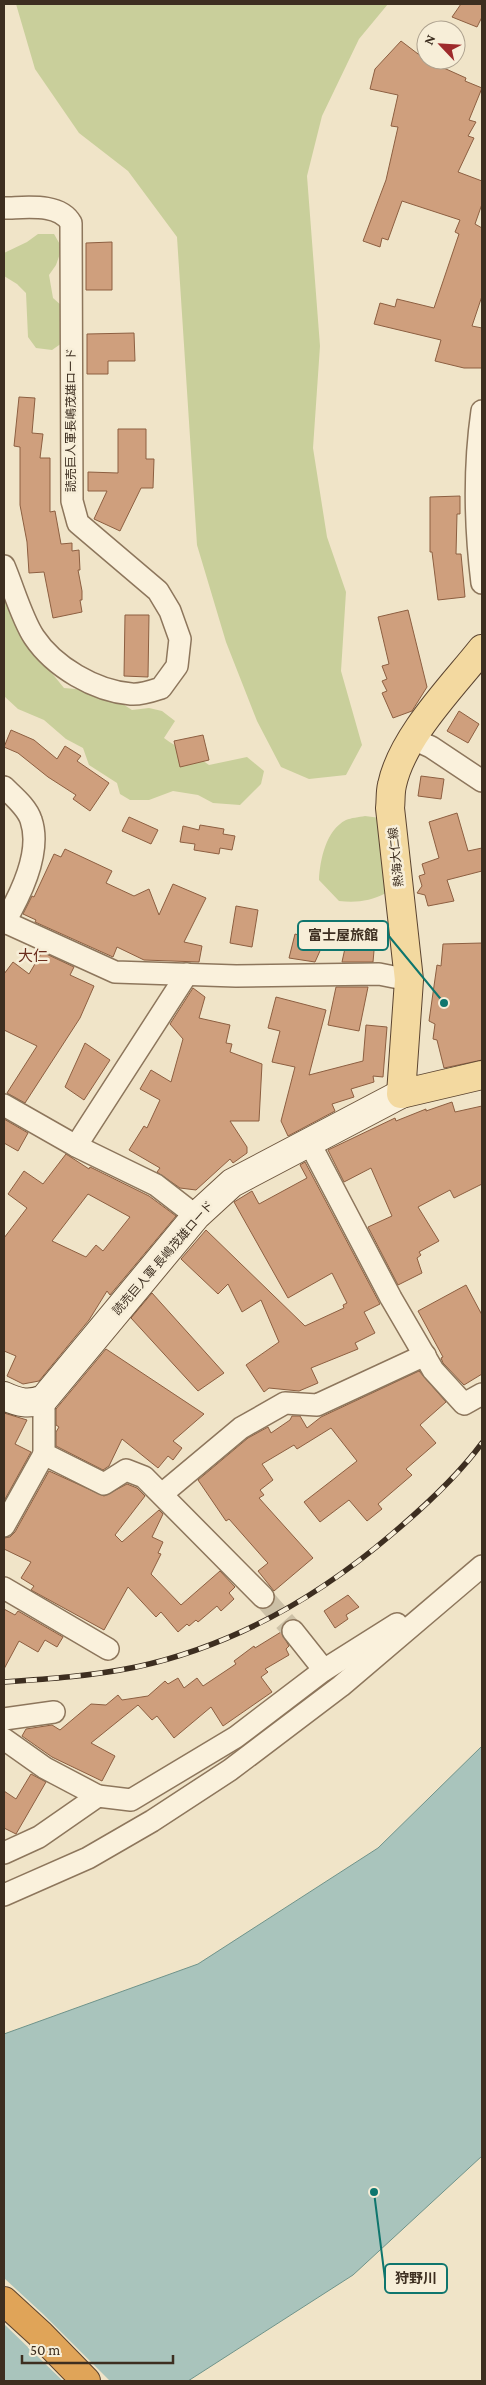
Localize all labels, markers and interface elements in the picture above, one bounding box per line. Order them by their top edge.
north arrow [416,20,466,70]
text: N [420,31,439,47]
street label: 読売巨人軍長嶋茂雄ロード [64,348,78,492]
street label: 熱海大仁線 [386,826,406,888]
callout: 富士屋旅館 [298,921,388,950]
text: 富士屋旅館 [308,927,378,943]
district label: 大仁 [18,948,48,964]
street label: 読売巨人軍 長嶋茂雄ロード [110,1198,216,1318]
callout: 狩野川 [385,2264,447,2293]
text: 狩野川 [395,2270,437,2286]
scale bar [22,2332,174,2364]
text: 50 m [30,2342,60,2358]

